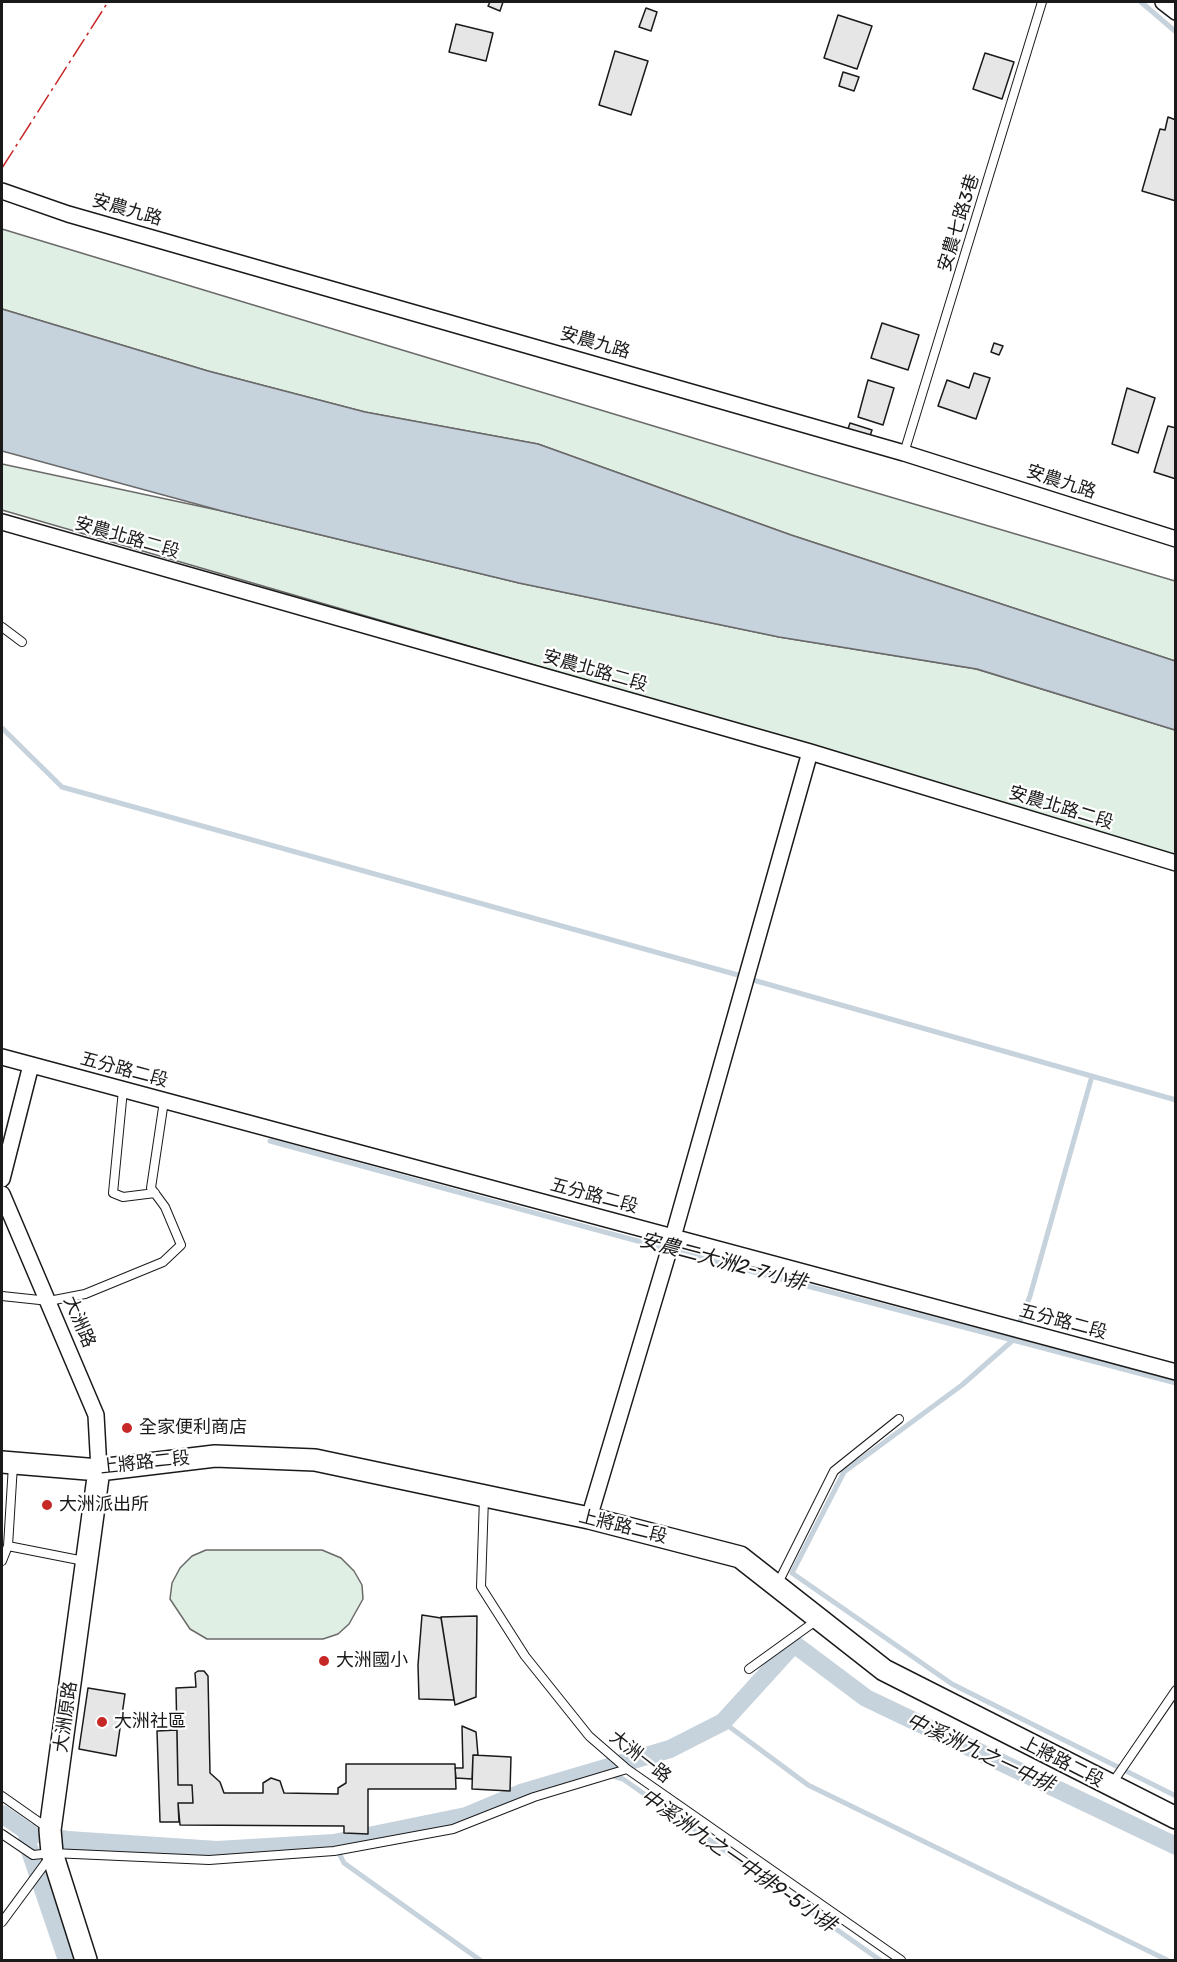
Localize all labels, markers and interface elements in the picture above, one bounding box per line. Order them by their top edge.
street label: 安農七路3巷 [934,172,984,274]
street label: 安農九路 [89,190,165,230]
street label: 安農九路 [557,323,633,363]
street label: 安農九路 [1023,461,1099,503]
street label: 安農北路二段 [72,513,182,563]
street label: 安農北路二段 [540,646,650,696]
street label: 安農北路二段 [1006,782,1116,834]
street label: 五分路二段 [78,1048,170,1092]
street label: 五分路二段 [548,1174,640,1218]
water label: 安農二大洲2-7小排 [637,1228,809,1296]
street label: 大洲路 [59,1293,99,1351]
street label: 五分路二段 [1017,1300,1109,1344]
place label: 全家便利商店 [139,1417,247,1439]
marker: 全家便利商店 [120,1421,134,1435]
street label: 上將路二段 [99,1448,191,1478]
place label: 大洲派出所 [59,1494,149,1516]
marker: 大洲派出所 [40,1498,54,1512]
street label: 上將路二段 [577,1506,669,1548]
place label: 大洲國小 [336,1650,408,1672]
marker: 大洲國小 [317,1654,331,1668]
street label: 大洲原路 [50,1680,82,1754]
water label: 中溪洲九之一中排 [902,1708,1058,1798]
place label: 大洲社區 [114,1711,186,1733]
marker: 大洲社區 [95,1715,109,1729]
street label: 大洲一路 [605,1726,675,1788]
street label: 上將路二段 [1017,1732,1107,1792]
water label: 中溪洲九之一中排9-5小排 [636,1784,840,1938]

